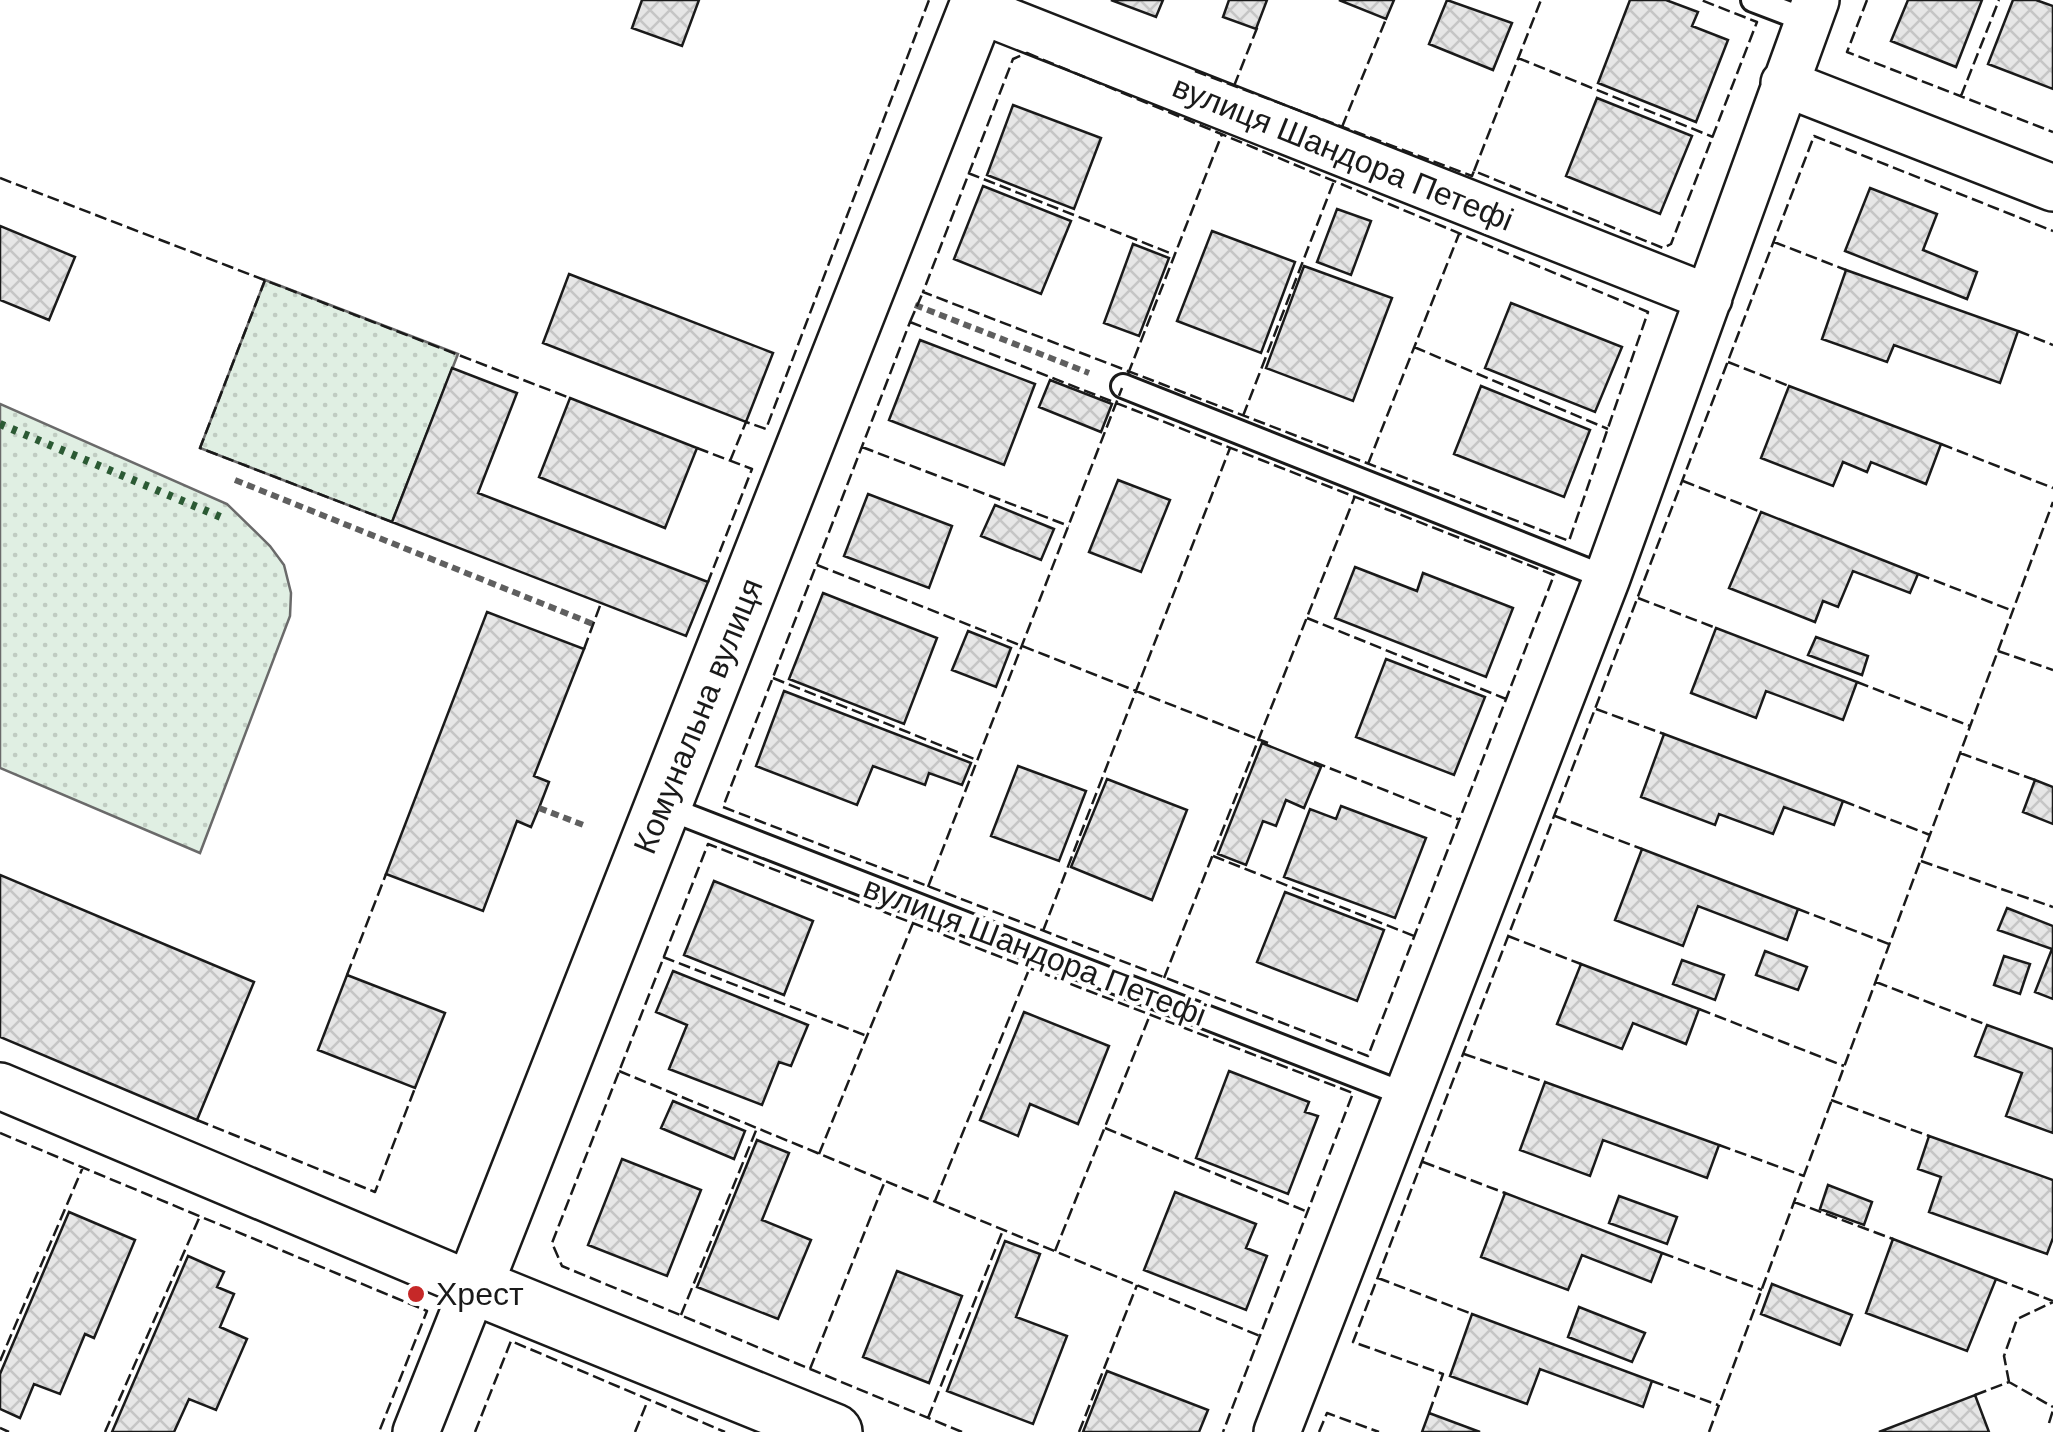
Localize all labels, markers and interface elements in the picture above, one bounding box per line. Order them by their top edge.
street label: вулиця Шандора Петефі [1168,68,1518,238]
street label: Комунальна вулиця [626,573,770,859]
street label: вулиця Шандора Петефі [859,869,1211,1033]
place label: Хрест [436,1276,524,1312]
marker: Хрест [405,1283,427,1305]

